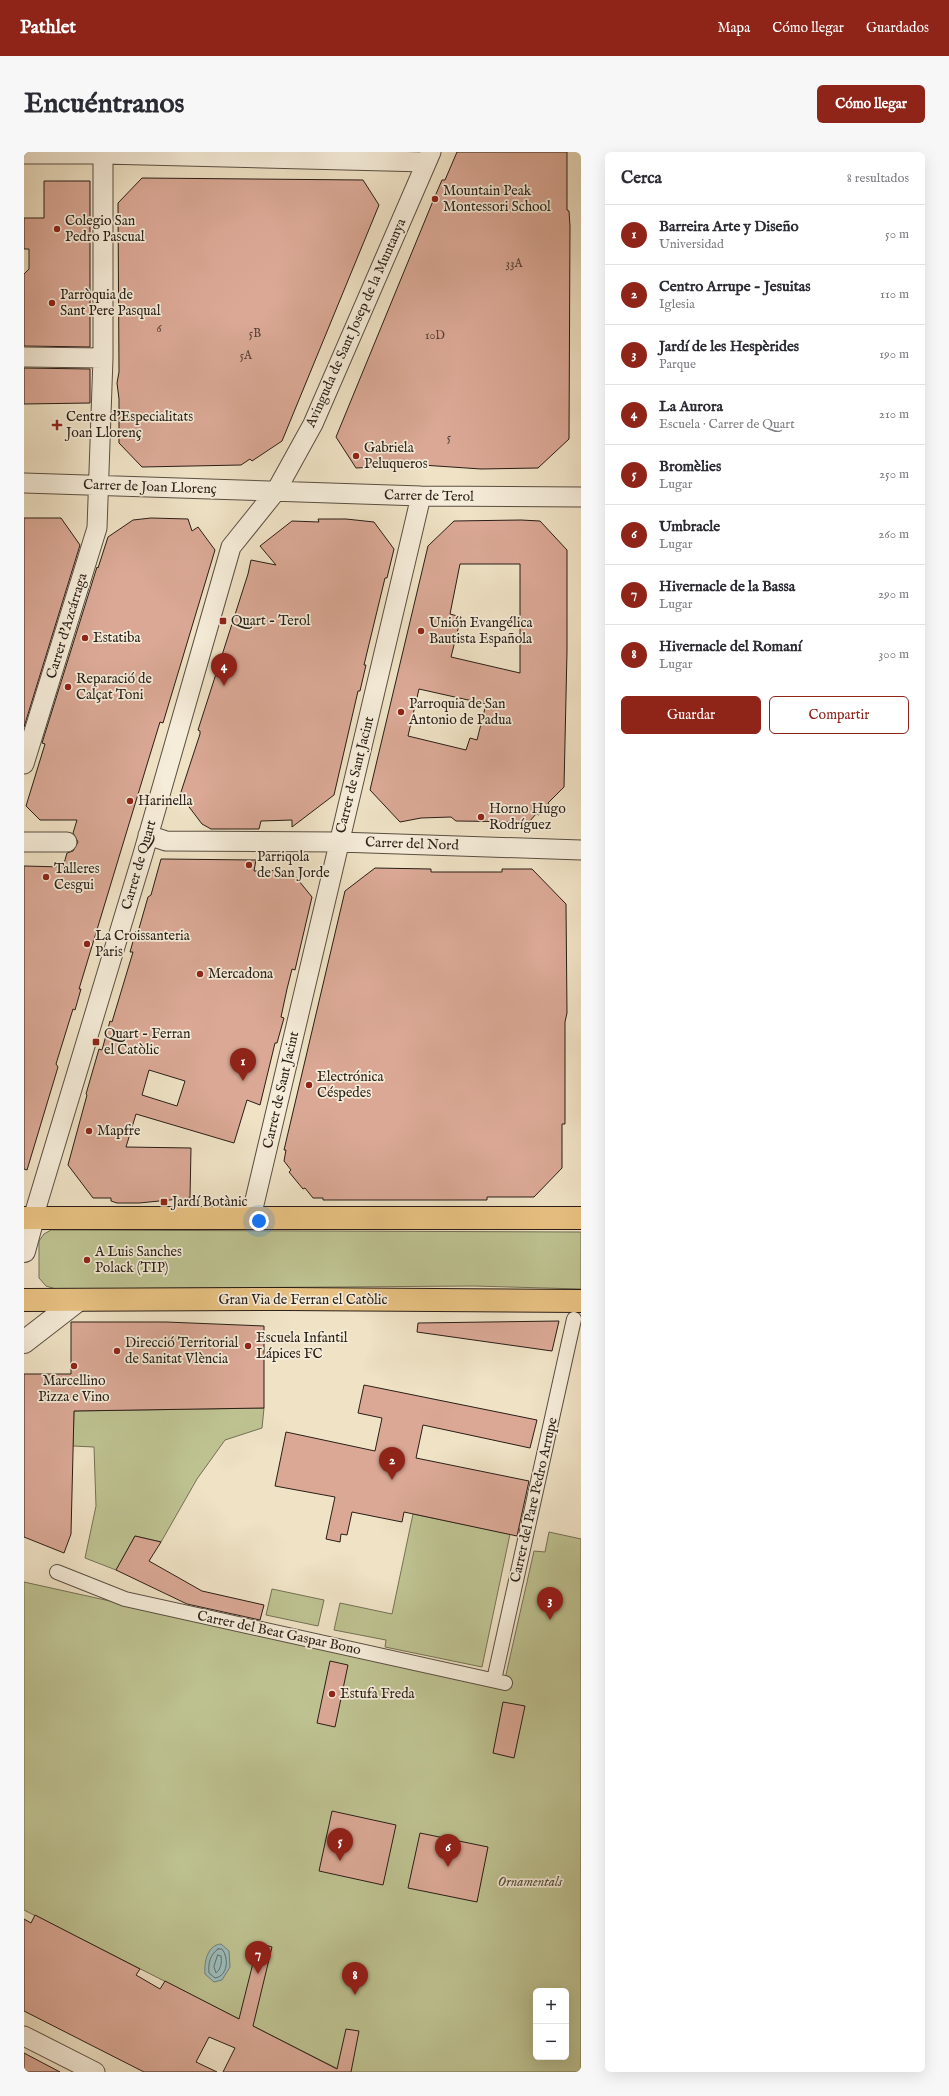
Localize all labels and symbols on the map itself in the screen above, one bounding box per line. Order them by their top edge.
place label: Mountain Peak Montessori School [443,182,551,216]
marker: Mountain Peak Montessori School [430,194,440,204]
place label: Colegio San Pedro Pascual [65,212,145,246]
street label: Avinguda de Sant Josep de la Muntanya [301,215,411,431]
marker: Colegio San Pedro Pascual [52,224,62,234]
house number: 33A [505,256,523,271]
place label: Parròquia de Sant Pere Pasqual [60,286,161,320]
marker: Parròquia de Sant Pere Pasqual [47,298,57,308]
house number: 6 [156,321,162,336]
house number: 5B [249,326,261,341]
house number: 10D [425,328,445,343]
house number: 5A [240,348,253,363]
place label: Centre d'Especialitats Joan Llorenç [64,408,193,442]
marker: Centre d'Especialitats Joan Llorenç [51,419,63,431]
house number: 5 [447,430,452,445]
place label: Gabriela Peluqueros [364,439,428,473]
marker: Gabriela Peluqueros [351,451,361,461]
street label: Carrer de Joan Llorenç [83,476,217,498]
street label: Carrer de Terol [384,486,474,506]
street label: Carrer d'Azcárraga [42,570,92,681]
place label: Quart - Terol [231,612,310,630]
place label: Unión Evangélica Bautista Española [429,614,533,648]
marker: Quart - Terol [218,616,228,626]
marker: Unión Evangélica Bautista Española [416,626,426,636]
place label: Estatiba [93,629,141,647]
marker: Estatiba [80,633,90,643]
pin: 4 [211,653,237,686]
place label: Reparació de Calçat Toni [76,670,153,704]
marker: Reparació de Calçat Toni [63,682,73,692]
place label: Parroquia de San Antonio de Padua [408,695,513,729]
marker: Parroquia de San Antonio de Padua [396,707,406,717]
street label: Carrer de Sant Jacint [332,715,378,835]
place label: Harinella [138,792,194,810]
marker: Harinella [125,796,135,806]
place label: Horno Hugo Rodríguez [489,800,566,834]
marker: Horno Hugo Rodríguez [476,812,486,822]
street label: Carrer de Quart [118,818,160,912]
street label: Carrer del Nord [365,833,460,855]
place label: Parriqola de San Jorde [257,848,330,882]
place label: Talleres Cesgui [54,860,100,894]
marker: Parriqola de San Jorde [244,860,254,870]
marker: Talleres Cesgui [41,872,51,882]
place label: La Croissanteria Paris [95,927,191,961]
marker: La Croissanteria Paris [82,939,92,949]
place label: Mercadona [208,965,274,983]
marker: Mercadona [195,969,205,979]
place label: Quart - Ferran el Catòlic [104,1025,191,1059]
street label: Carrer de Sant Jacint [259,1029,303,1150]
marker: Quart - Ferran el Catòlic [91,1037,101,1047]
pin: 1 [230,1048,256,1081]
place label: Electrónica Céspedes [317,1068,385,1102]
marker: Electrónica Céspedes [304,1080,314,1090]
place label: Mapfre [97,1122,141,1140]
marker: Mapfre [84,1126,94,1136]
place label: Jardí Botànic [170,1193,248,1211]
marker: Jardí Botànic [159,1197,169,1207]
your location [249,1211,269,1231]
place label: A Luis Sanches Polack (TIP) [94,1243,182,1277]
marker: A Luis Sanches Polack (TIP) [82,1255,92,1265]
street label: Gran Via de Ferran el Catòlic [218,1291,388,1309]
place label: Escuela Infantil Lápices FC [256,1329,348,1363]
place label: Direcció Territorial de Sanitat Vlència [125,1334,238,1368]
marker: Escuela Infantil Lápices FC [243,1341,253,1351]
marker: Direcció Territorial de Sanitat Vlència [112,1346,122,1356]
marker: Marcellino Pizza e Vino [69,1361,79,1371]
place label: Marcellino Pizza e Vino [38,1372,110,1406]
street label: Carrer del Pare Pedro Arrupe [506,1415,562,1584]
pin: 2 [379,1447,405,1480]
pin: 3 [537,1587,563,1620]
street label: Carrer del Beat Gaspar Bono [195,1607,363,1659]
place label: Estufa Freda [340,1685,416,1703]
marker: Estufa Freda [327,1689,337,1699]
pin: 5 [327,1828,353,1861]
pin: 6 [435,1834,461,1867]
park label: Ornamentals [498,1873,563,1891]
pin: 7 [245,1941,271,1974]
pin: 8 [342,1962,368,1995]

